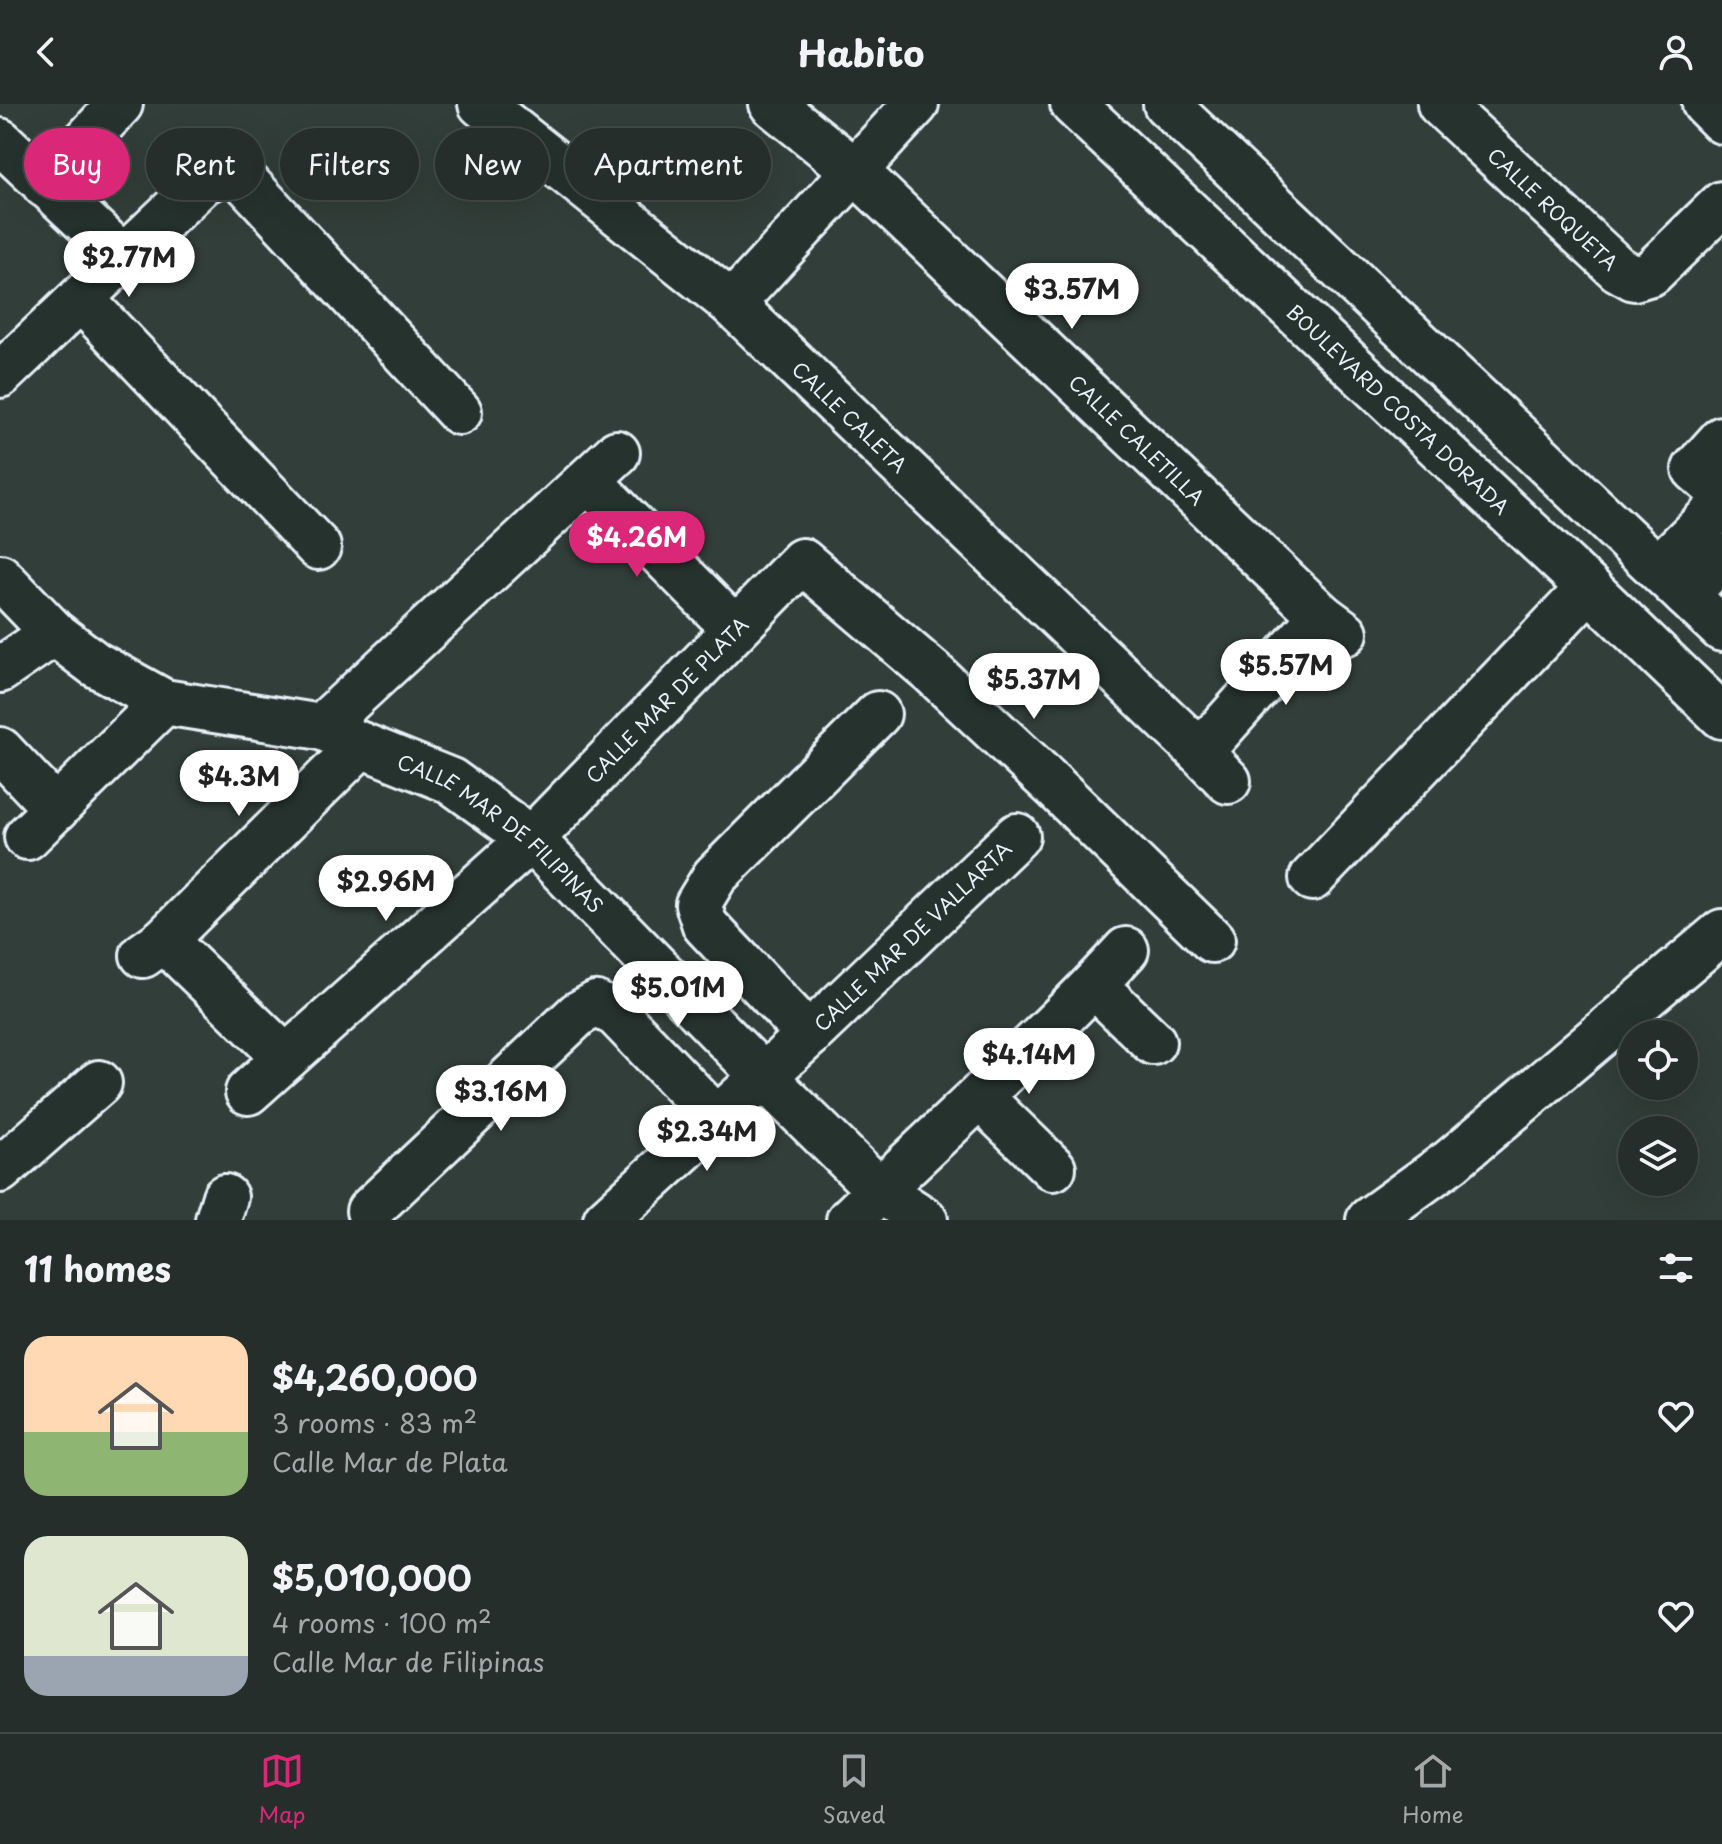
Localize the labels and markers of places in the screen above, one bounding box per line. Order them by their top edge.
pin: $2.77M [64,231,194,299]
pin: $3.57M [1007,263,1137,331]
pin: $4.26M [572,511,702,579]
pin: $5.57M [1221,639,1351,707]
pin: $5.37M [969,653,1099,721]
pin: $4.3M [183,750,295,818]
pin: $2.96M [321,855,451,923]
pin: $5.01M [613,961,743,1029]
pin: $4.14M [964,1028,1094,1096]
pin: $3.16M [436,1065,566,1133]
pin: $2.34M [642,1105,772,1173]

